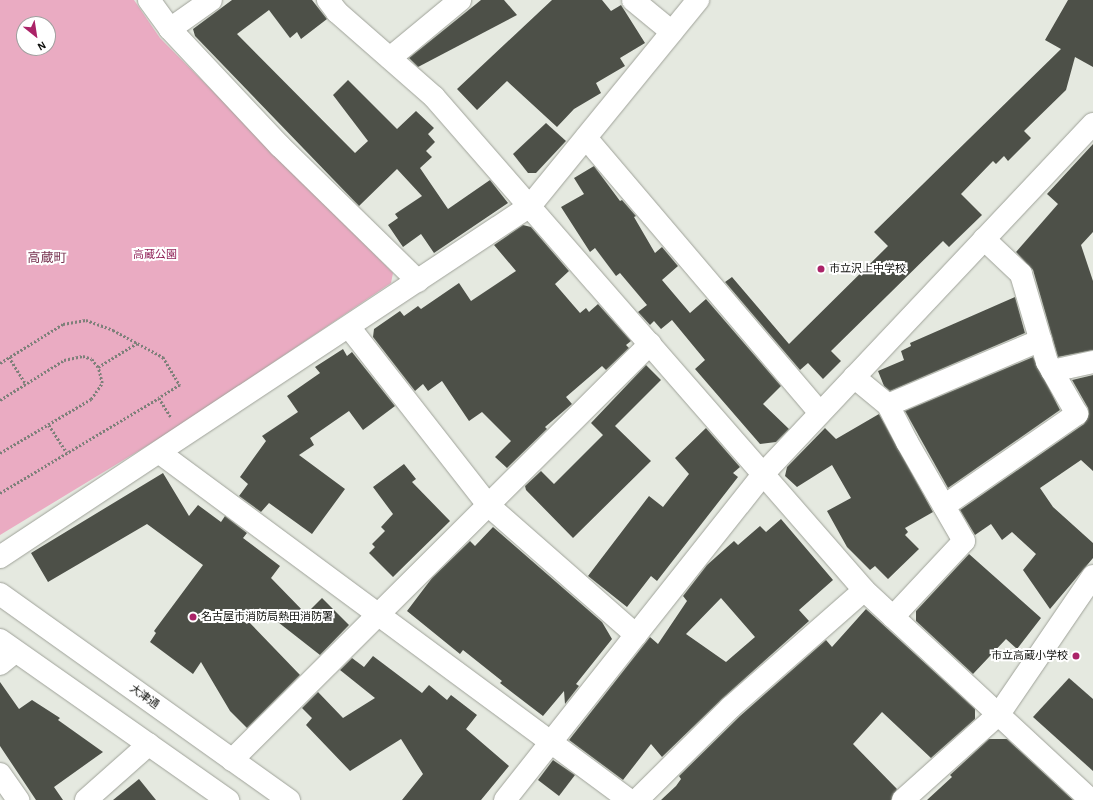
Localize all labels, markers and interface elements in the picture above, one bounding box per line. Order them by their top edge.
north arrow [16,16,56,56]
text: N [36,39,48,53]
park label: 高蔵公園 [133,248,177,262]
district label: 高蔵町 [28,251,66,267]
place label: 市立沢上中学校 [829,262,906,276]
marker: 市立沢上中学校 [816,264,826,274]
place label: 名古屋市消防局熱田消防署 [201,610,333,624]
marker: 名古屋市消防局熱田消防署 [188,612,198,622]
place label: 市立高蔵小学校 [991,649,1068,663]
marker: 市立高蔵小学校 [1071,651,1081,661]
street label: 大津通 [127,682,161,712]

